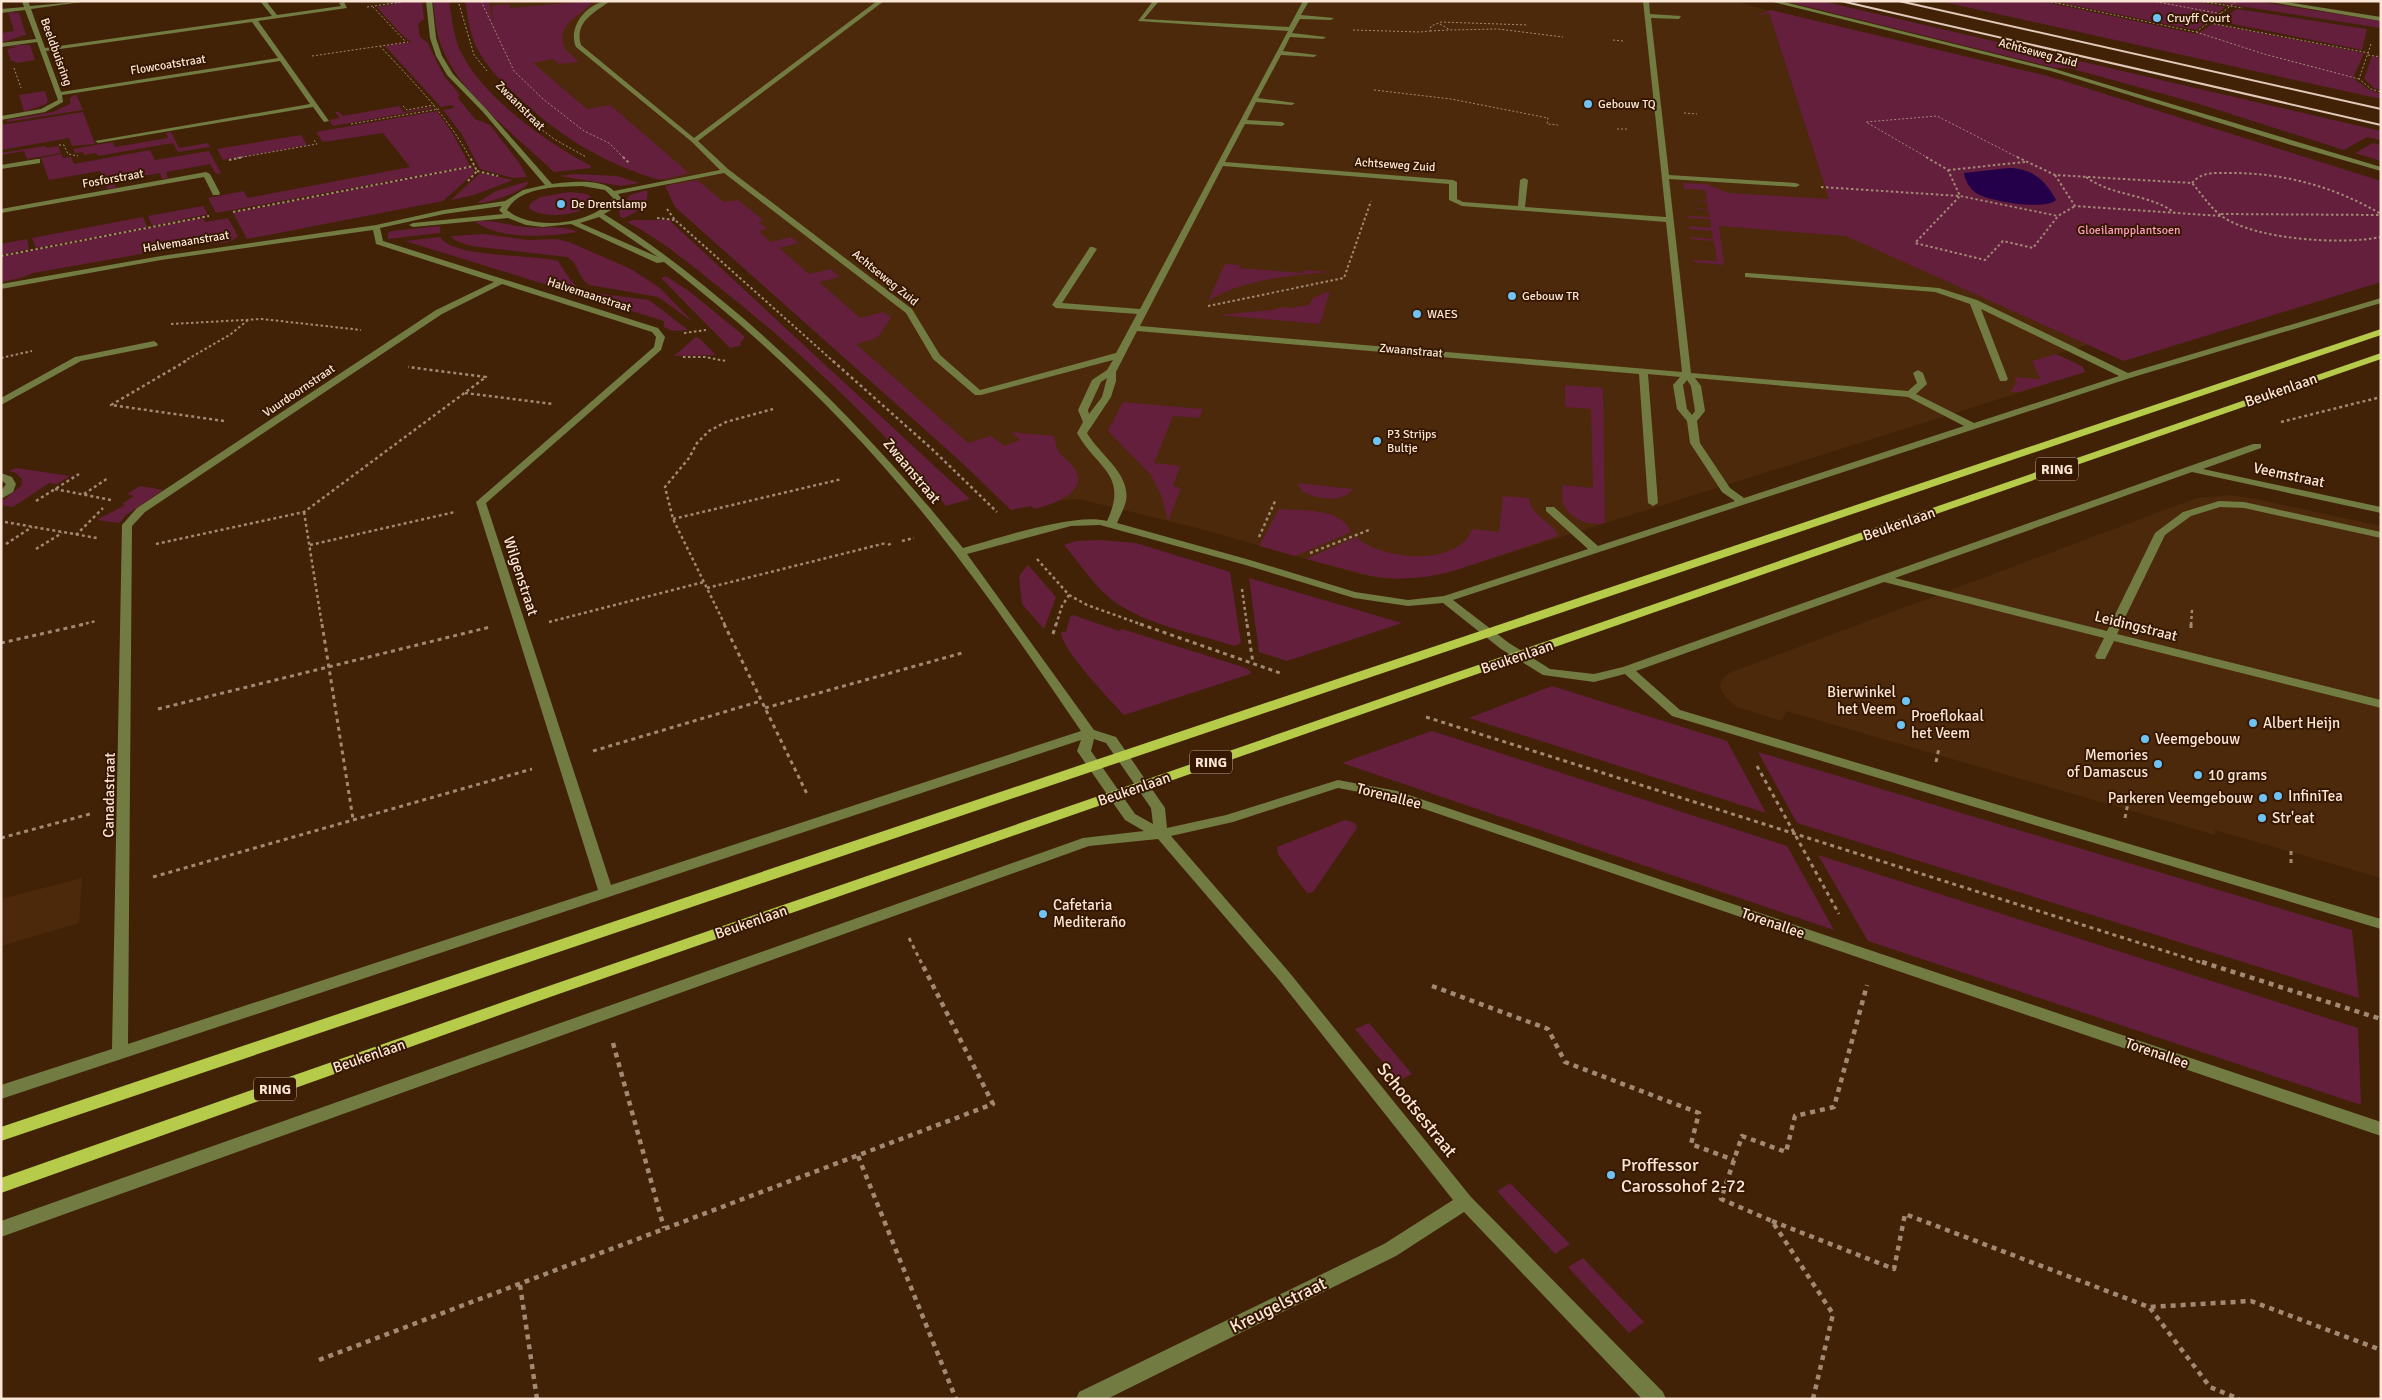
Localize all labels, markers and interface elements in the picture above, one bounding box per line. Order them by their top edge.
place label: Cruyff Court [2167,11,2230,26]
marker: Cruyff Court [2151,12,2163,24]
street label: Beeldbuisring [37,16,75,88]
street label: Achtseweg Zuid [1997,35,2079,71]
street label: Flowcoatstraat [129,52,207,78]
street label: Zwaanstraat [492,78,548,134]
place label: Gebouw TQ [1598,97,1656,112]
marker: Gebouw TQ [1582,98,1594,110]
street label: Achtseweg Zuid [1354,155,1436,175]
street label: Fosforstraat [81,166,145,192]
place label: De Drentslamp [571,197,647,212]
marker: De Drentslamp [555,198,567,210]
park label: Gloeilampplantsoen [2078,223,2180,238]
street label: Halvemaanstraat [142,228,230,256]
street label: Achtseweg Zuid [849,247,921,309]
street label: Halvemaanstraat [545,274,633,316]
place label: Gebouw TR [1522,289,1579,304]
marker: Gebouw TR [1506,290,1518,302]
place label: WAES [1427,307,1458,322]
marker: WAES [1411,308,1423,320]
street label: Zwaanstraat [1379,341,1443,361]
street label: Vuurdoornstraat [260,361,338,421]
street label: Beukenlaan [2242,369,2320,411]
place label: P3 Strijps Bultje [1387,427,1437,456]
street label: Zwaanstraat [880,435,944,507]
marker: P3 Strijps Bultje [1371,435,1383,447]
road number: RING [2036,458,2078,480]
street label: Veemstraat [2252,459,2326,491]
street label: Beukenlaan [1860,503,1938,545]
street label: Wilgenstraat [500,534,542,618]
street label: Leidingstraat [2093,607,2179,645]
street label: Beukenlaan [1478,636,1556,678]
place label: Bierwinkel het Veem [1827,683,1896,718]
marker: Bierwinkel het Veem [1900,695,1912,707]
place label: Proeflokaal het Veem [1911,707,1984,742]
place label: Albert Heijn [2263,714,2340,732]
marker: Albert Heijn [2247,717,2259,729]
marker: Proeflokaal het Veem [1895,719,1907,731]
place label: Veemgebouw [2155,730,2240,748]
marker: Veemgebouw [2139,733,2151,745]
place label: Memories of Damascus [2067,746,2148,781]
road number: RING [1190,750,1232,774]
street label: Canadastraat [99,752,119,838]
marker: Memories of Damascus [2152,758,2164,770]
place label: 10 grams [2208,766,2267,784]
street label: Beukenlaan [1095,768,1173,810]
marker: 10 grams [2192,769,2204,781]
street label: Torenallee [1355,779,1423,813]
place label: InfiniTea [2288,787,2343,805]
place label: Parkeren Veemgebouw [2108,789,2253,807]
marker: InfiniTea [2272,790,2284,802]
marker: Parkeren Veemgebouw [2257,792,2269,804]
place label: Str'eat [2272,809,2314,827]
marker: Str'eat [2256,812,2268,824]
place label: Cafetaria Mediteraño [1053,896,1126,931]
street label: Beukenlaan [712,901,790,943]
street label: Torenallee [1739,904,1807,942]
marker: Cafetaria Mediteraño [1037,908,1049,920]
street label: Torenallee [2123,1034,2191,1072]
street label: Beukenlaan [330,1035,408,1077]
street label: Schootsestraat [1372,1058,1462,1162]
road number: RING [254,1078,296,1100]
place label: Proffessor Carossohof 2-72 [1621,1154,1745,1197]
marker: Proffessor Carossohof 2-72 [1605,1169,1617,1181]
street label: Kreugelstraat [1226,1272,1330,1338]

